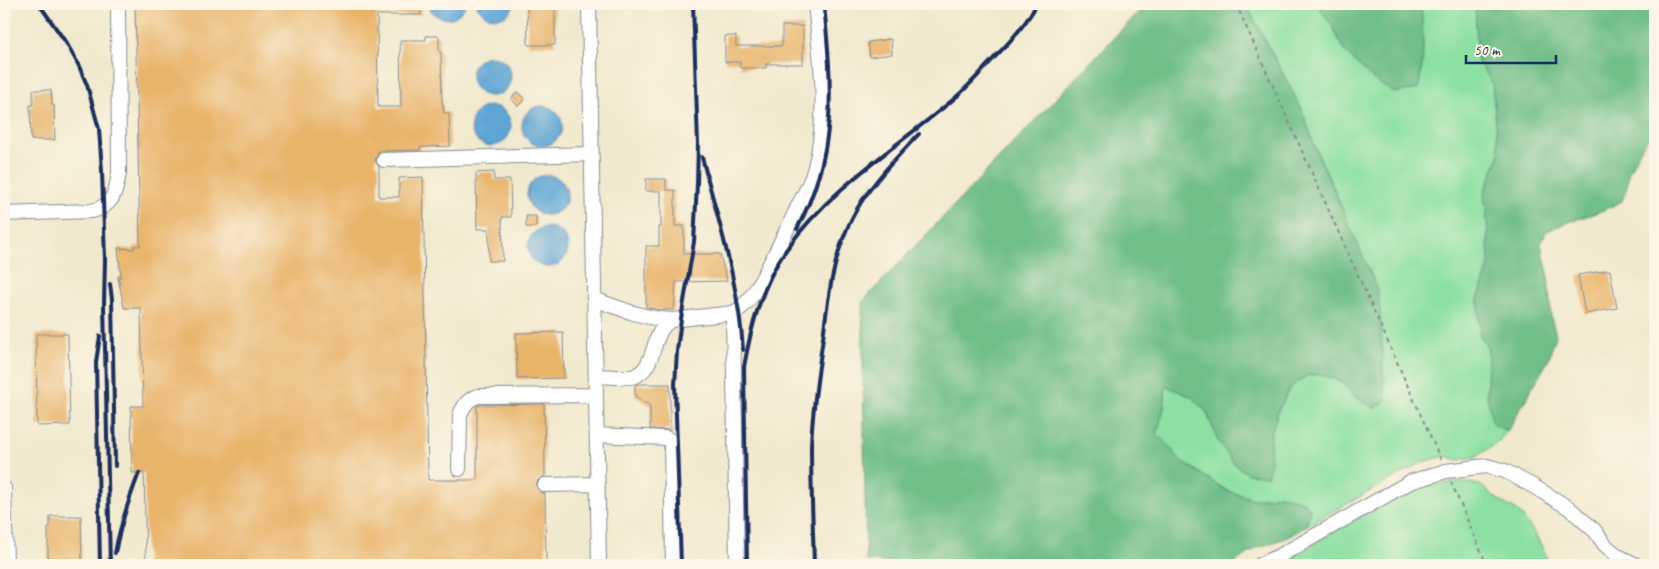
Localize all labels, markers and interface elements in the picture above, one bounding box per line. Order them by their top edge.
scale bar [1466,32,1556,64]
text: 50 m [1474,41,1501,60]

